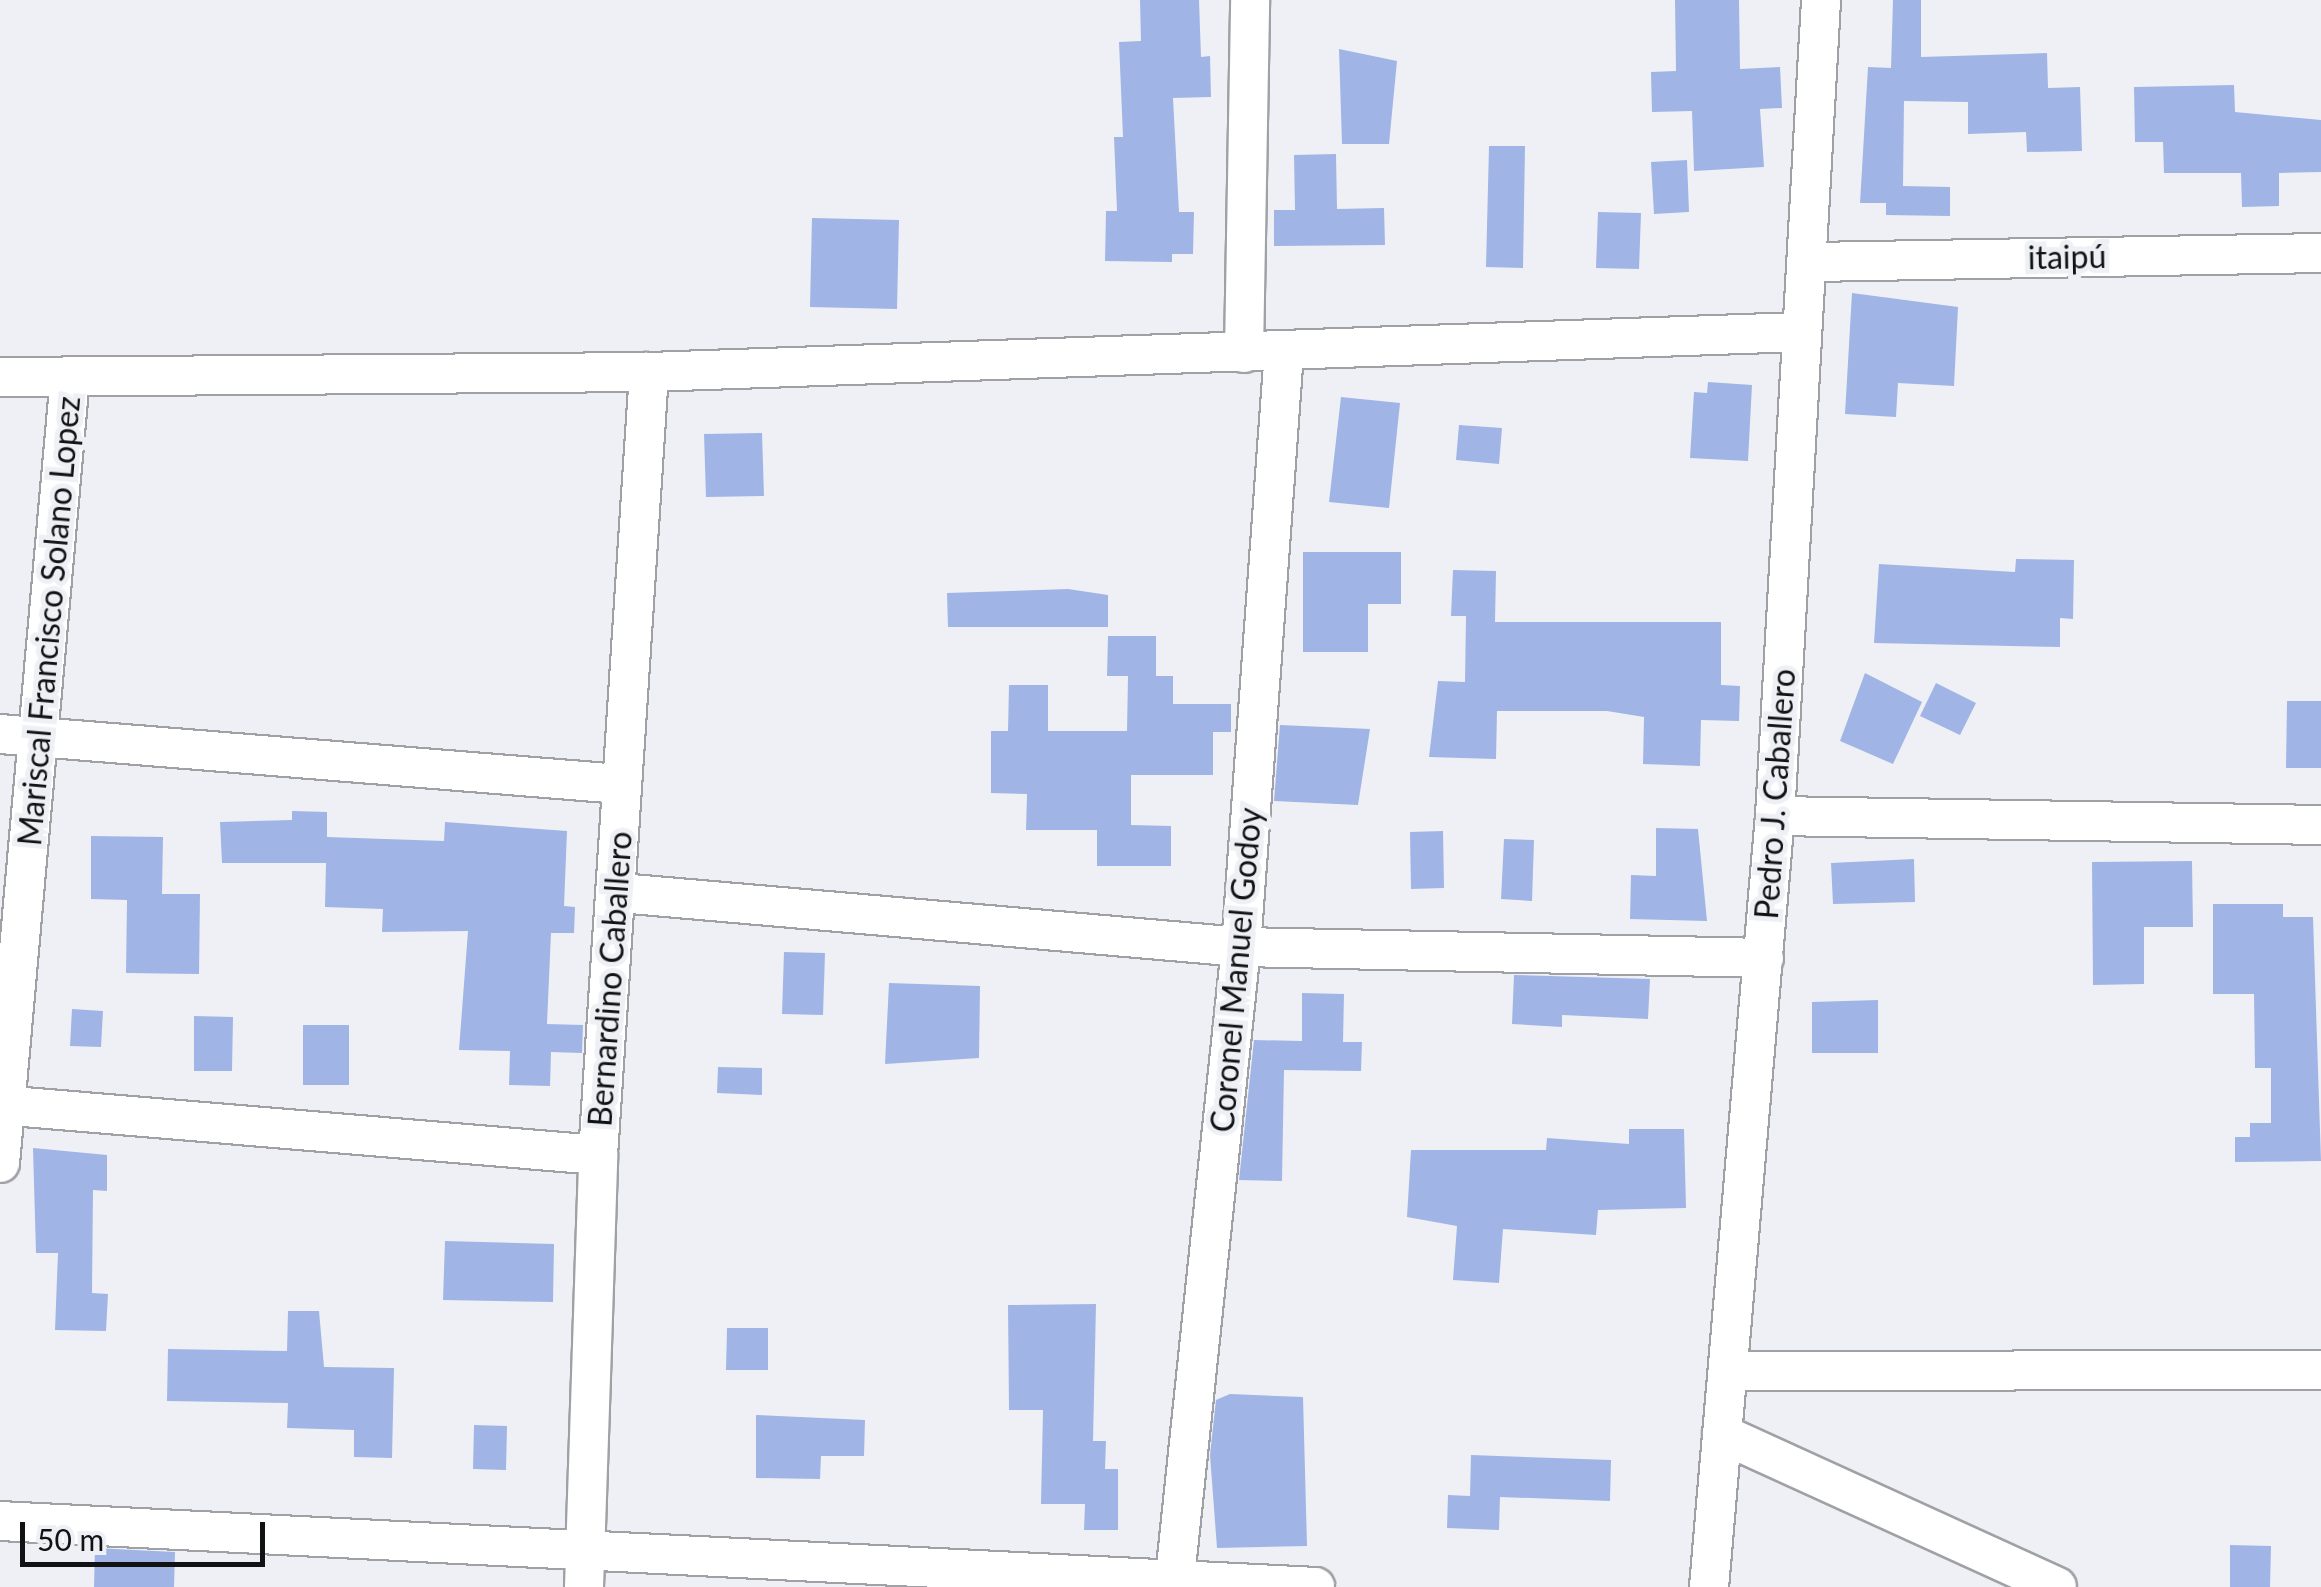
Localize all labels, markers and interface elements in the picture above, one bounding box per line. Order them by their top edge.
street label: itaipú [2027,237,2107,277]
street label: Mariscal Francisco Solano Lopez [10,395,88,847]
street label: Pedro J. Caballero [1747,667,1803,921]
street label: Coronel Manuel Godoy [1203,806,1269,1134]
street label: Bernardino Caballero [581,830,639,1128]
scale bar [25,1502,270,1564]
text: 50 m [37,1521,104,1557]

